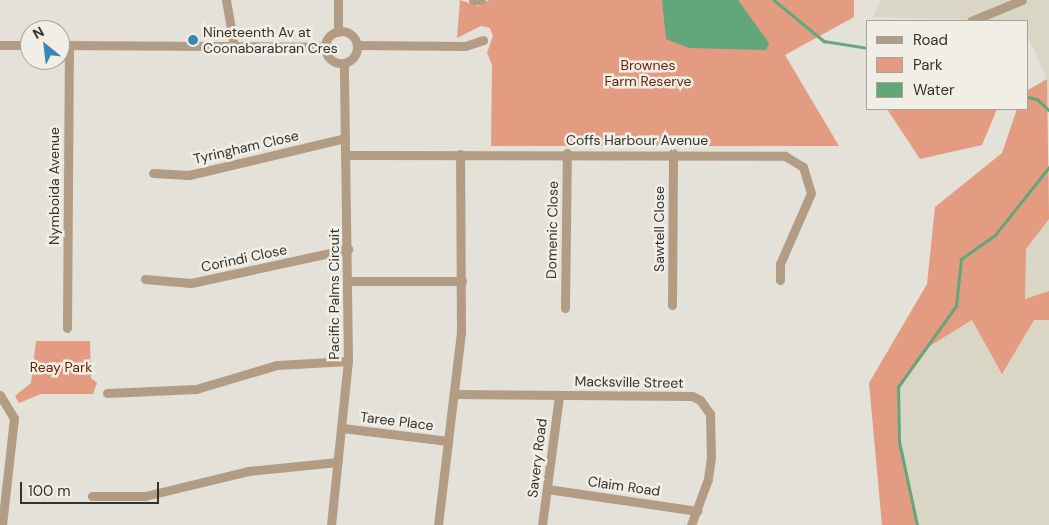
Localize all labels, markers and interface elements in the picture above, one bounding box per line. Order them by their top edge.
north arrow [20,20,70,70]
legend [866,20,1029,110]
text: N [29,22,47,43]
place label: Nineteenth Av at Coonabarabran Cres [203,24,338,56]
text: Road [913,30,948,50]
marker: Nineteenth Av at Coonabarabran Cres [187,34,199,46]
text: Park [913,55,943,75]
park label: Brownes Farm Reserve [605,57,691,90]
text: Water [913,80,954,100]
street label: Nymboida Avenue [46,127,62,245]
street label: Tyringham Close [192,127,300,167]
street label: Coffs Harbour Avenue [566,132,708,148]
street label: Domenic Close [543,181,561,279]
street label: Sawtell Close [651,186,667,272]
street label: Pacific Palms Circuit [326,228,342,360]
street label: Corindi Close [200,241,288,275]
park label: Reay Park [30,359,92,375]
street label: Macksville Street [574,373,684,391]
street label: Taree Place [359,408,435,434]
street label: Savery Road [524,417,550,499]
scale bar [22,472,161,504]
street label: Claim Road [587,473,661,499]
text: 100 m [28,481,71,501]

